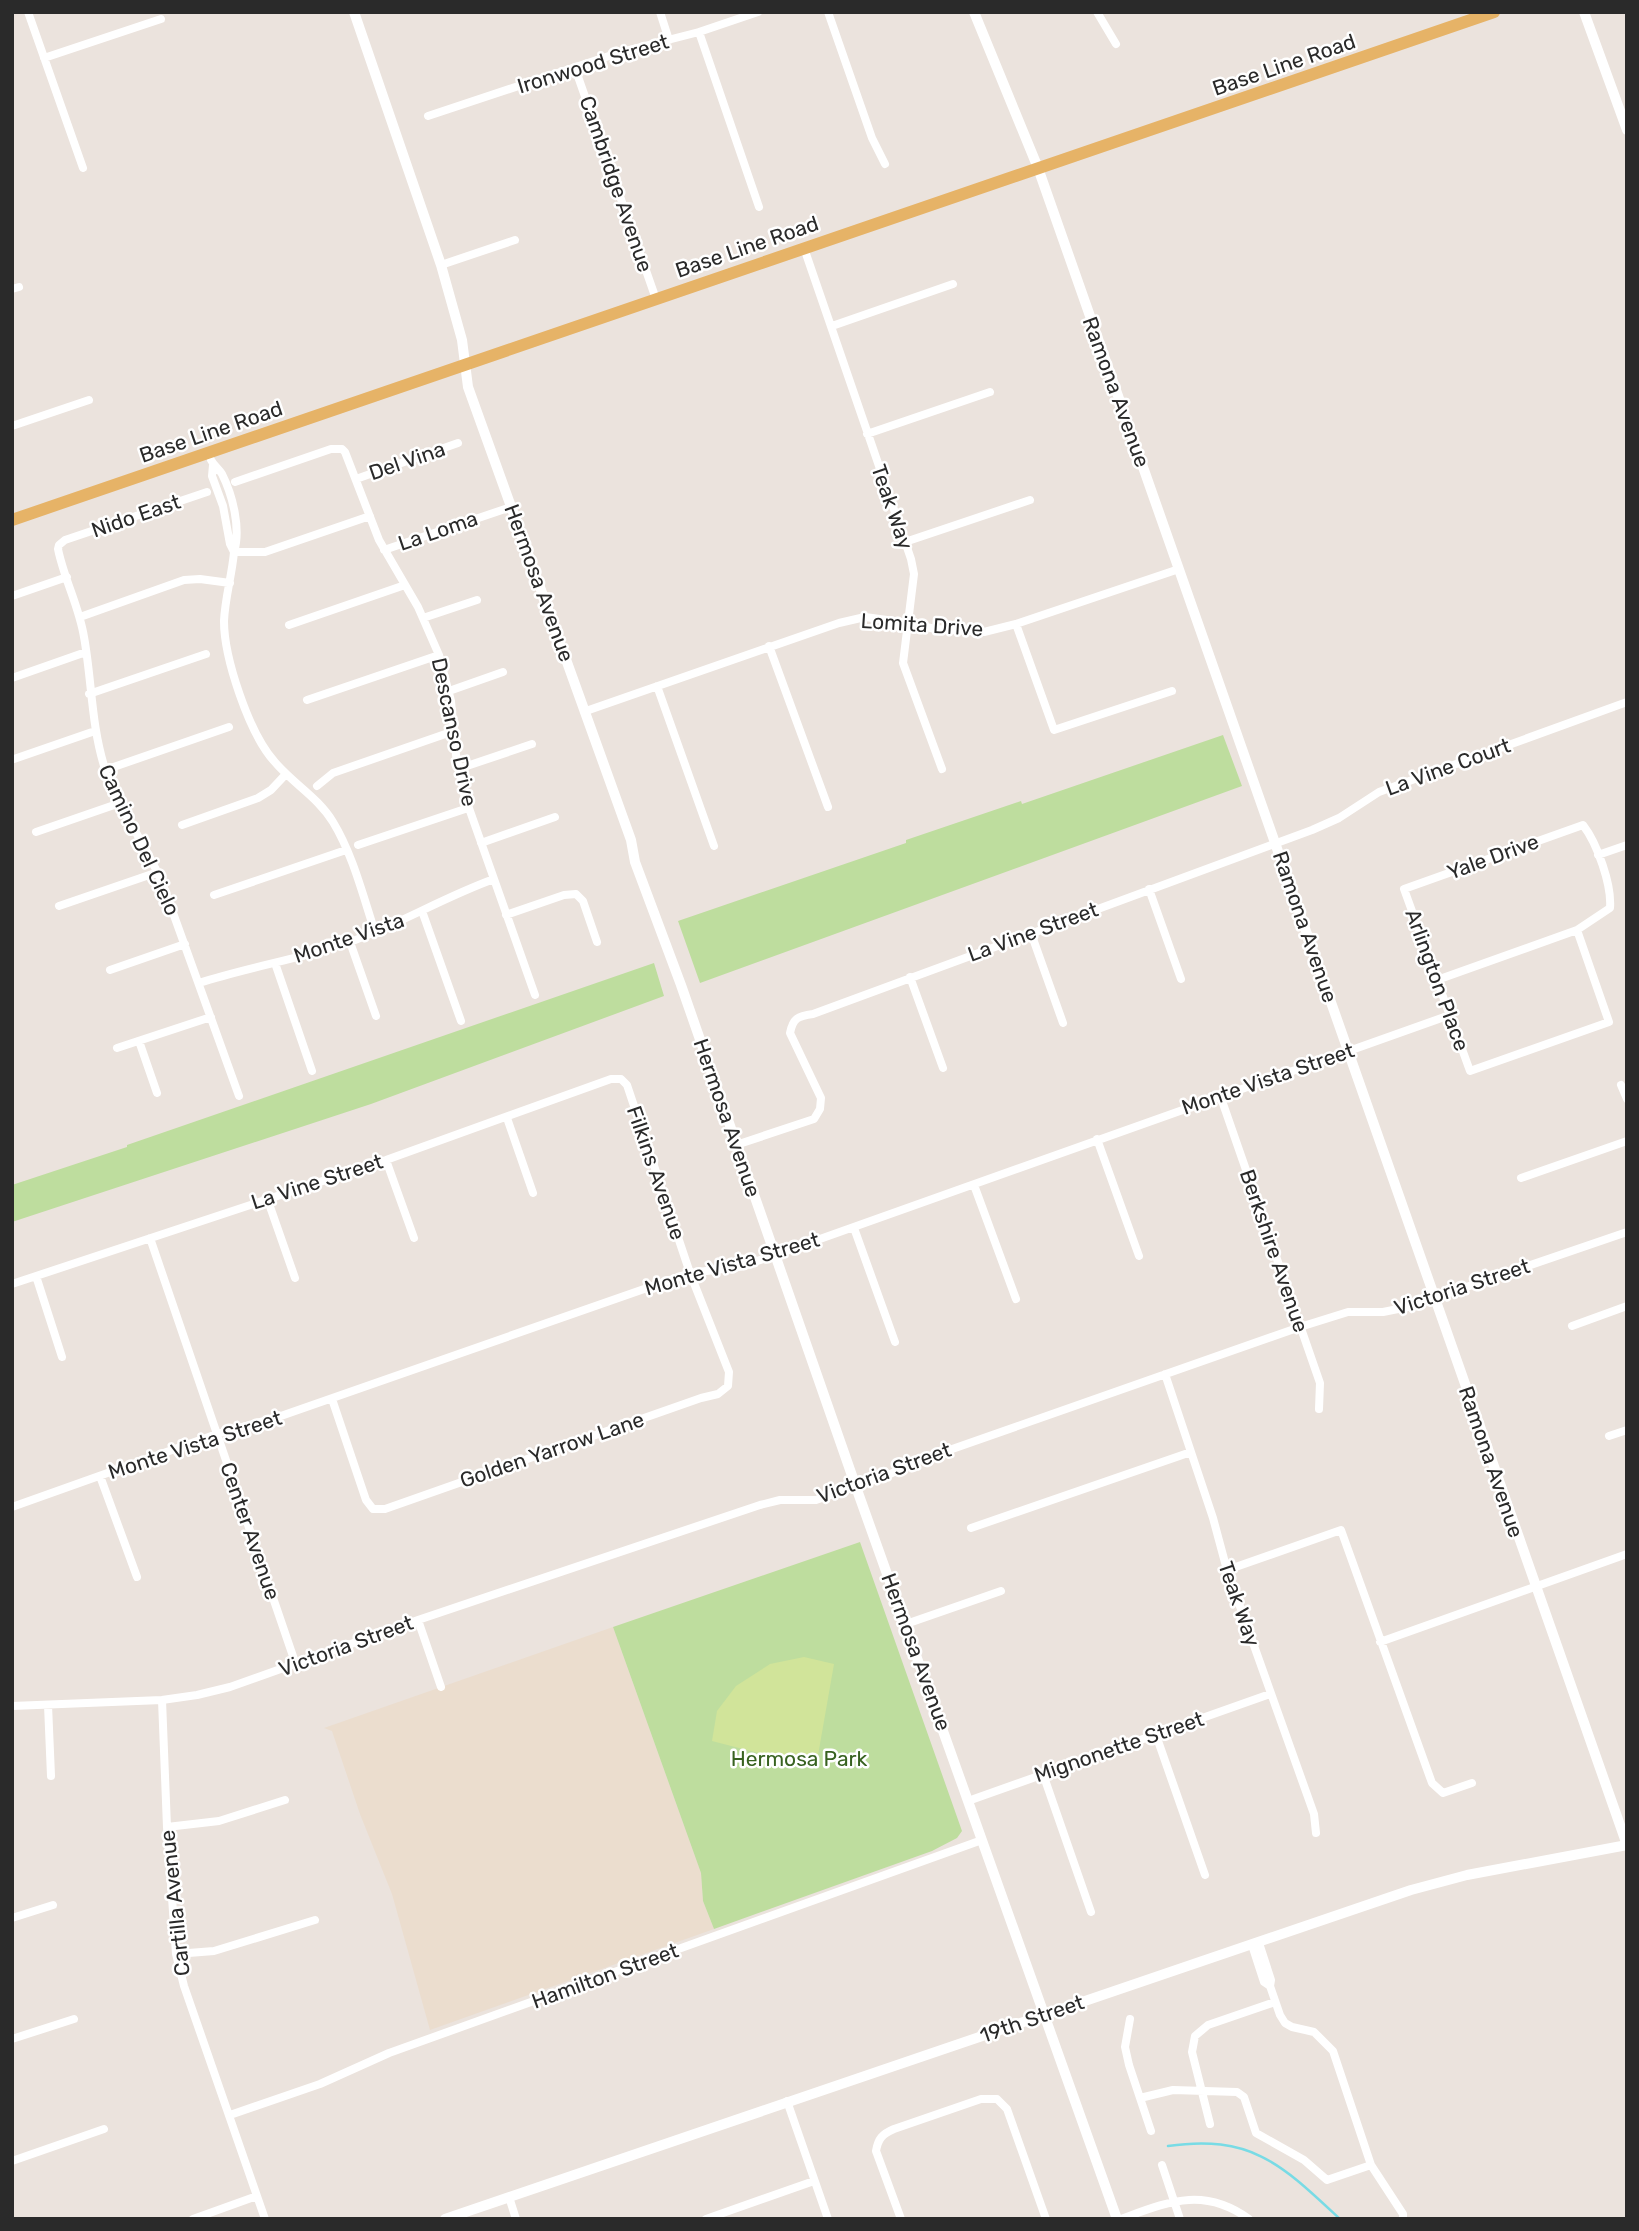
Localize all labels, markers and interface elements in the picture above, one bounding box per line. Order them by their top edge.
street label: Base Line Road [1209,28,1359,101]
street label: Ironwood Street [514,29,672,98]
street label: Cambridge Avenue [575,92,658,275]
street label: Base Line Road [672,210,822,283]
street label: Ramona Avenue [1078,313,1155,471]
street label: Base Line Road [136,395,286,468]
street label: Del Vina [365,436,448,485]
street label: Teak Way [866,461,919,553]
street label: Nido East [88,489,184,542]
street label: Hermosa Avenue [499,501,580,665]
street label: La Loma [395,505,481,556]
street label: Lomita Drive [860,608,984,641]
street label: Descanso Drive [427,655,482,808]
street label: La Vine Court [1382,732,1514,801]
street label: Camino Del Cielo [94,760,185,919]
street label: Yale Drive [1444,828,1542,885]
street label: Ramona Avenue [1268,848,1343,1006]
street label: La Vine Street [964,896,1102,967]
street label: Arlington Place [1400,905,1475,1054]
street label: Monte Vista [290,907,407,968]
street label: Hermosa Avenue [689,1035,766,1200]
street label: Monte Vista Street [1178,1037,1357,1120]
street label: Filkins Avenue [622,1103,691,1243]
street label: La Vine Street [248,1148,386,1215]
street label: Berkshire Avenue [1235,1166,1314,1336]
street label: Monte Vista Street [641,1227,822,1300]
street label: Victoria Street [1391,1253,1533,1320]
street label: Ramona Avenue [1454,1383,1529,1541]
street label: Monte Vista Street [105,1405,285,1484]
street label: Golden Yarrow Lane [457,1406,647,1493]
street label: Victoria Street [813,1437,954,1508]
street label: Center Avenue [215,1459,286,1603]
street label: Teak Way [1213,1558,1266,1650]
street label: Hermosa Avenue [876,1570,957,1734]
street label: Victoria Street [275,1610,416,1681]
street label: Mignonette Street [1031,1706,1207,1787]
park label: Hermosa Park [731,1746,867,1771]
street label: Cartilla Avenue [154,1829,195,1977]
street label: Hamilton Street [528,1937,682,2014]
street label: 19th Street [977,1989,1087,2048]

